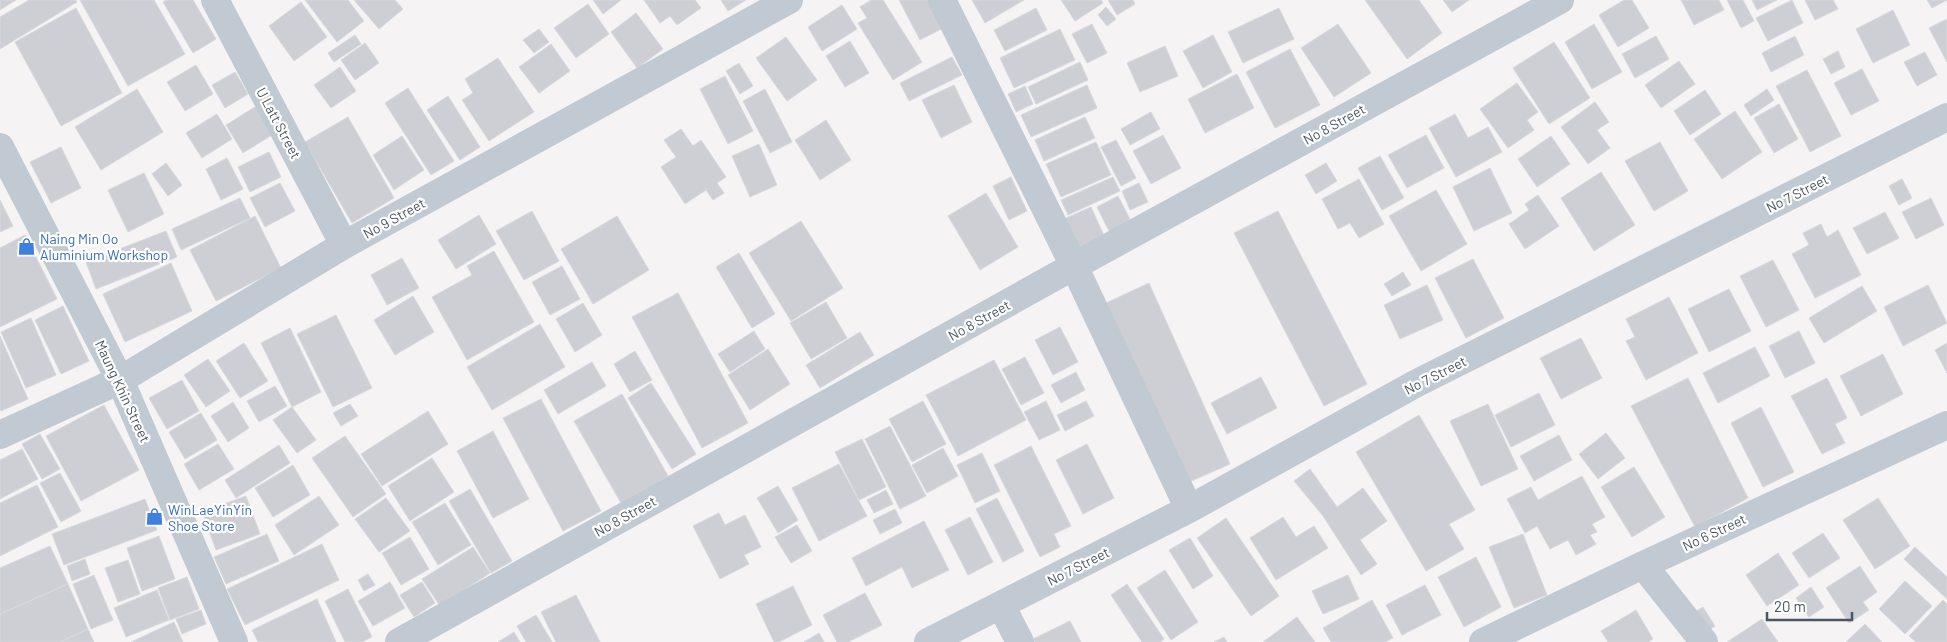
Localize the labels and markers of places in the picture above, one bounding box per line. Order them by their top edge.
place label: Naing Min Oo Aluminium Workshop [40,230,168,263]
shop icon: Naing Min Oo Aluminium Workshop [16,236,36,256]
place label: WinLaeYinYin Shoe Store [168,501,252,534]
shop icon: WinLaeYinYin Shoe Store [144,507,164,527]

